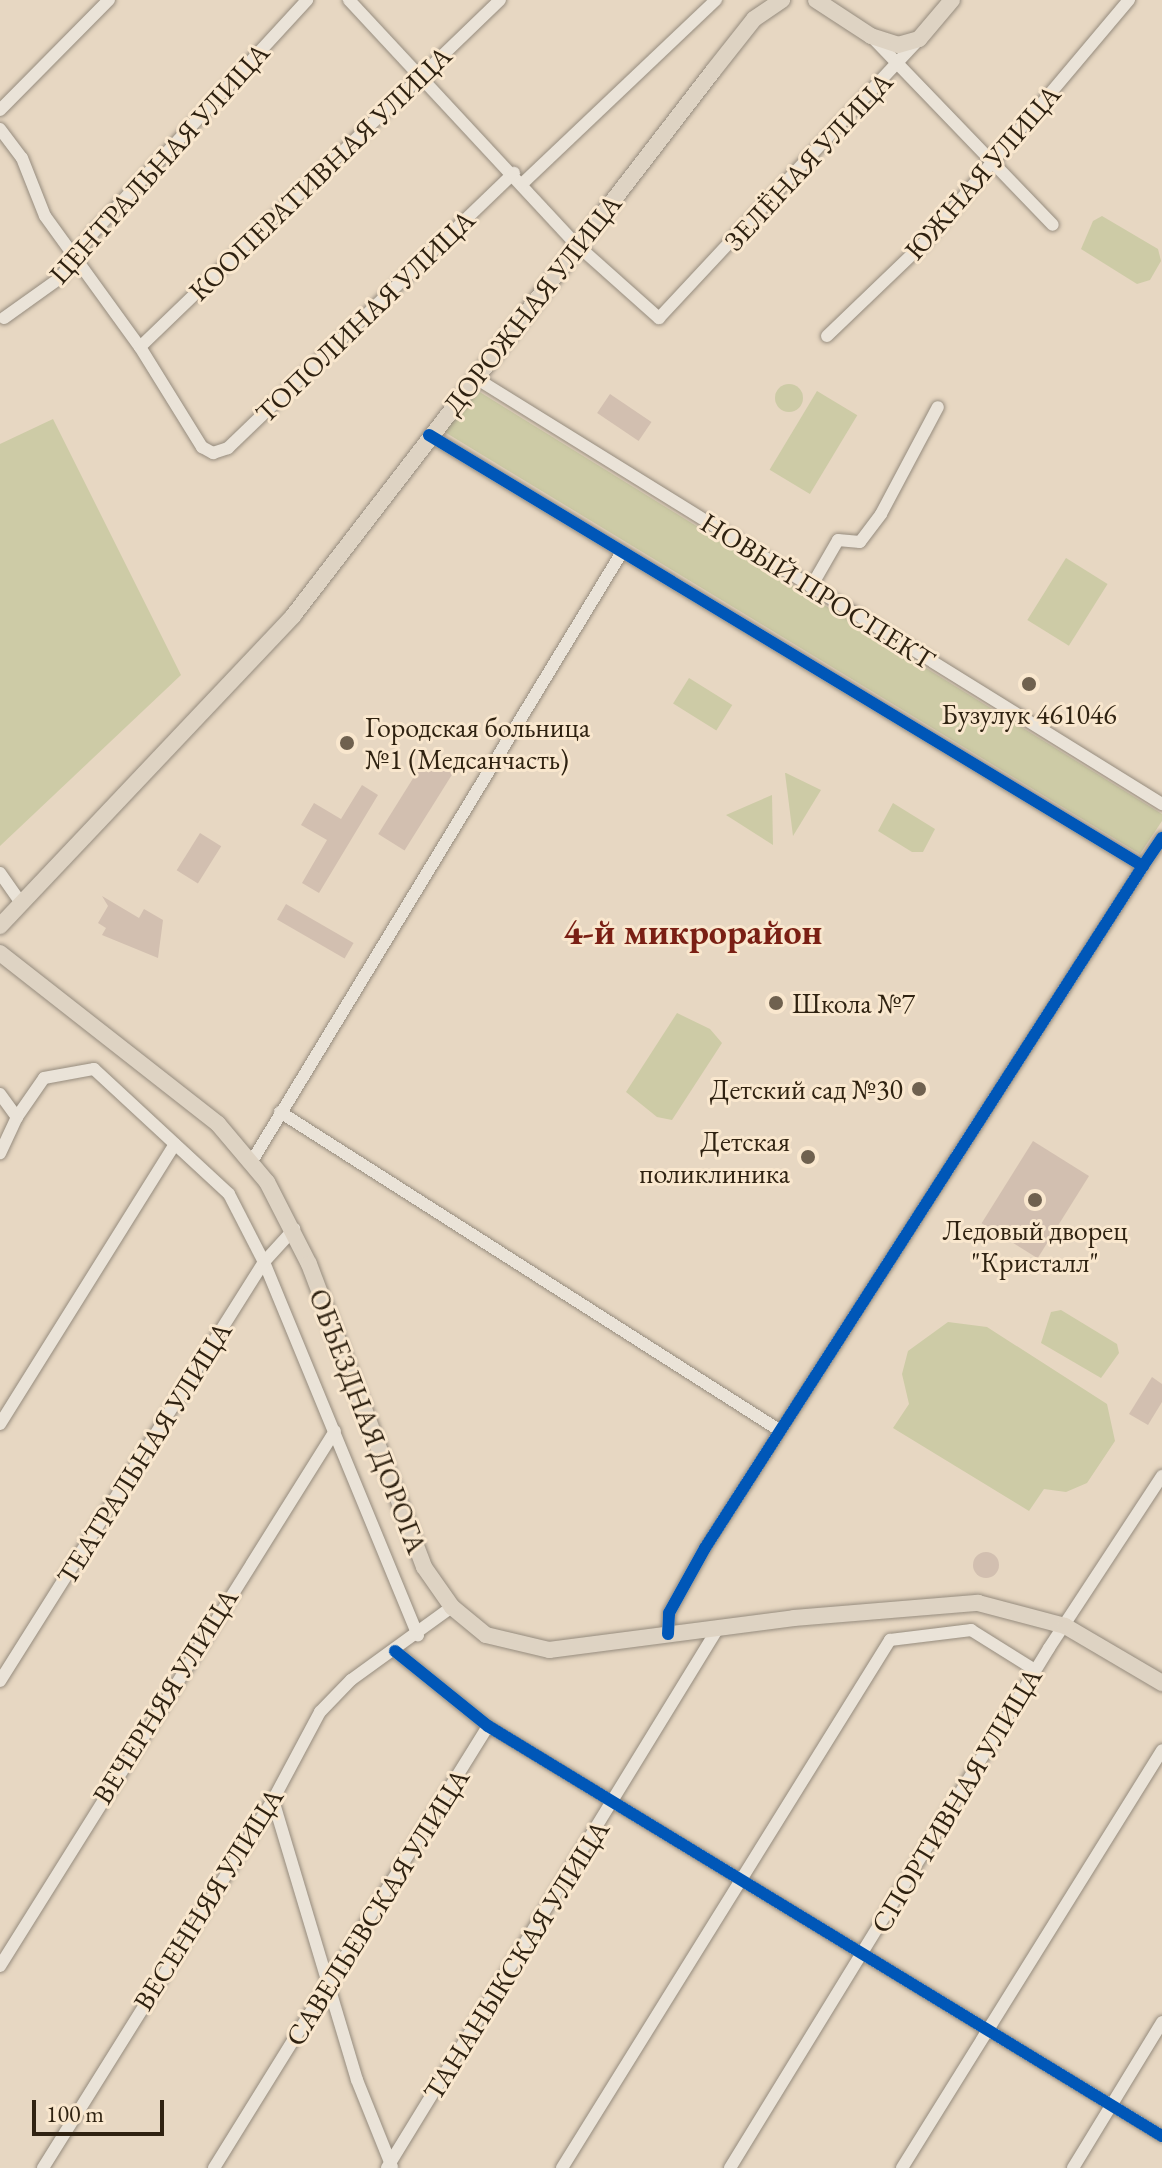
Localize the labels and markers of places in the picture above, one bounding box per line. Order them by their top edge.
marker: Бузулук 461046 [1020,675,1038,693]
place label: Бузулук 461046 [941,697,1117,731]
place label: Городская больница №1 (Медсанчасть) [365,710,590,776]
marker: Городская больница №1 (Медсанчасть) [336,732,358,754]
place label: Школа №7 [792,986,915,1020]
marker: Школа №7 [767,994,785,1012]
place label: Детский сад №30 [710,1072,903,1106]
marker: Детский сад №30 [910,1080,928,1098]
place label: Детская поликлиника [639,1124,790,1190]
marker: Детская поликлиника [797,1146,819,1168]
marker: Ледовый дворец "Кристалл" [1026,1191,1044,1209]
place label: Ледовый дворец "Кристалл" [942,1213,1128,1279]

